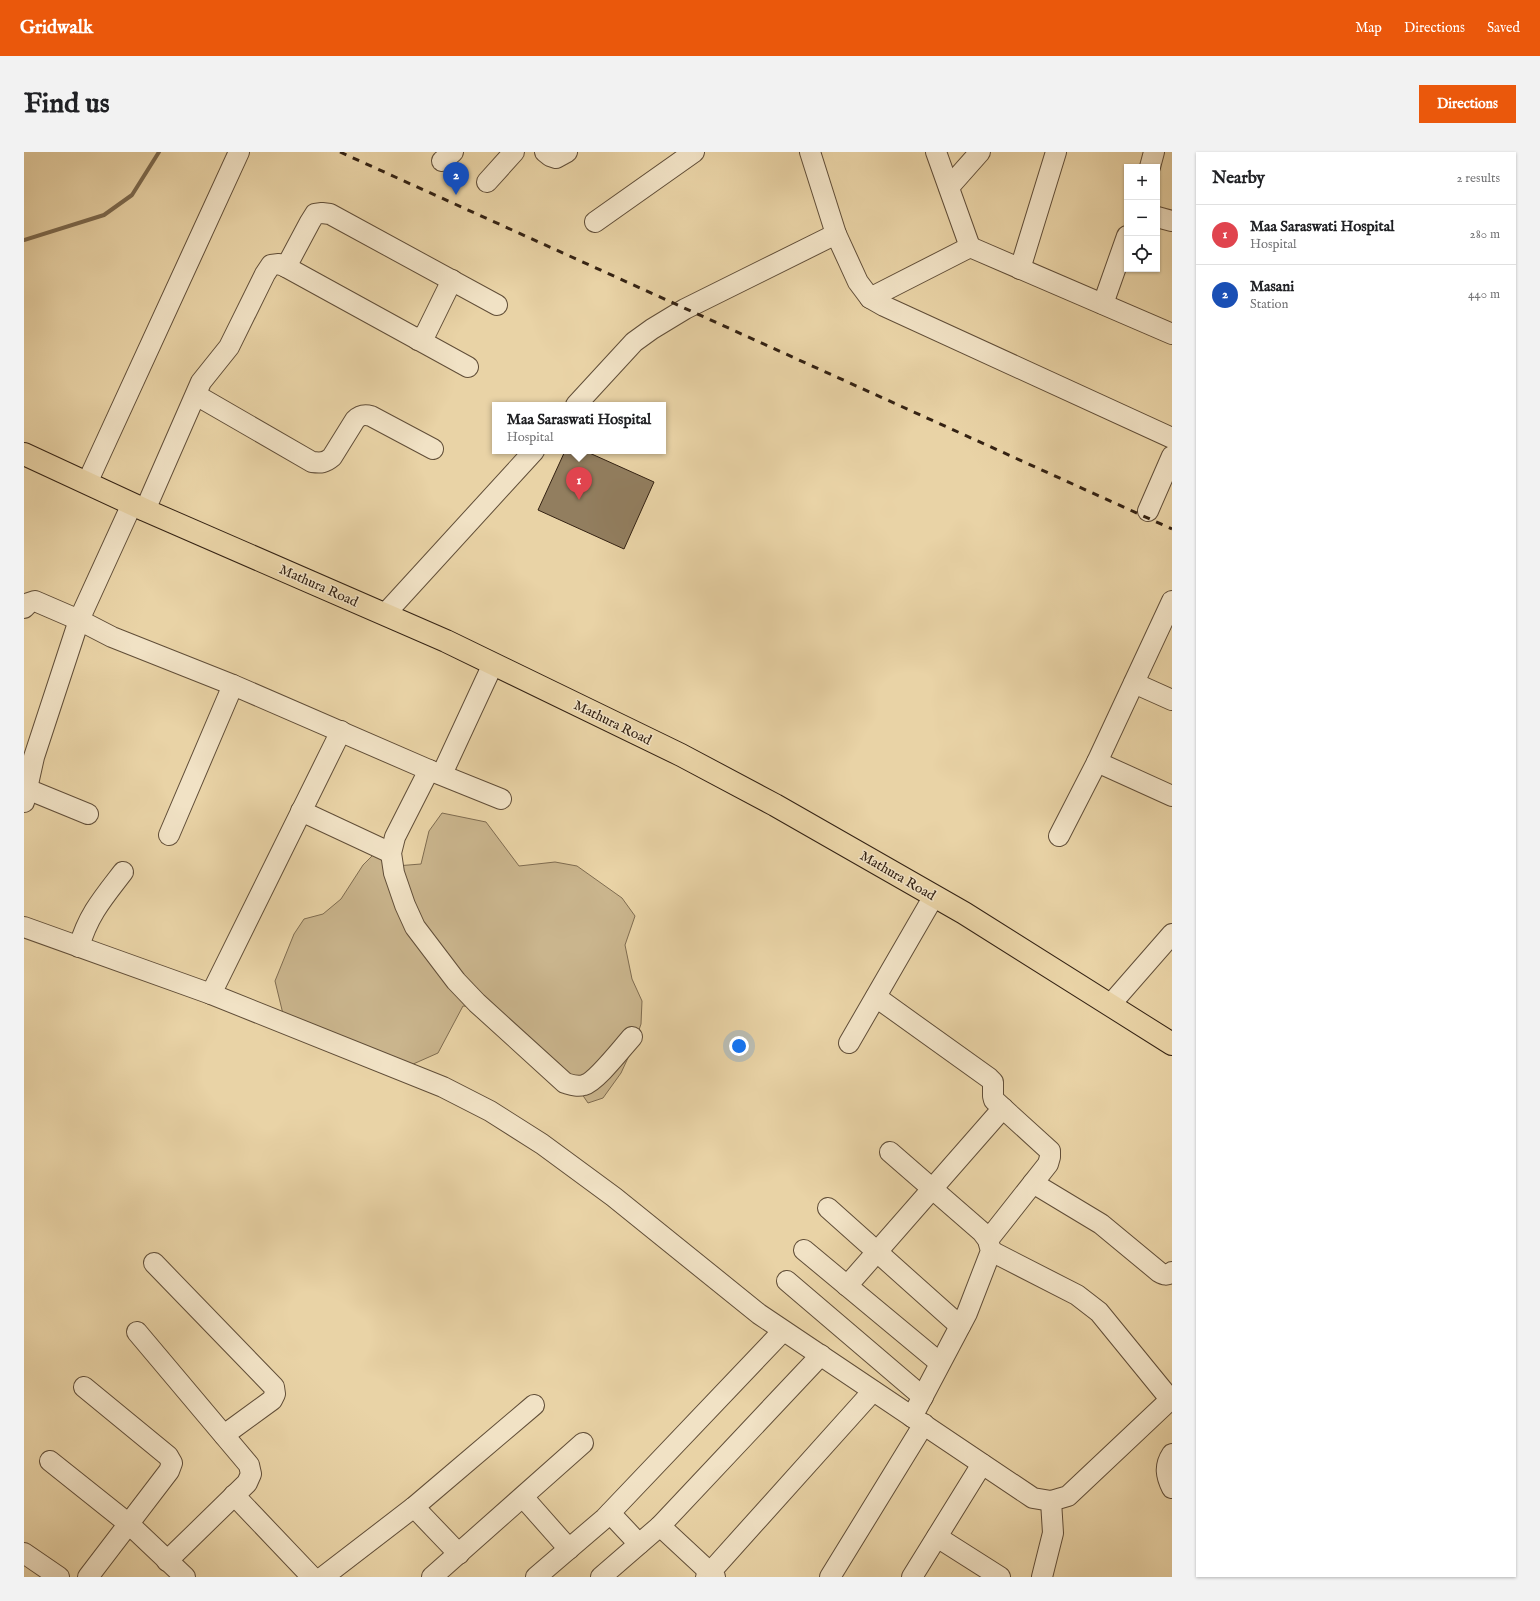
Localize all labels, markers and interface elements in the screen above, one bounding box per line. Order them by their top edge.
text: Gridwalk [20,16,93,40]
text: Map [1355,19,1382,37]
text: Directions [1404,19,1465,37]
text: Saved [1487,19,1520,37]
button: Directions [1419,85,1516,123]
text: Find us [24,87,110,122]
pin: 2 [443,162,469,195]
map controls [1124,164,1160,272]
button: + [1124,164,1160,200]
text: Nearby [1212,168,1265,189]
text: 2 results [1456,170,1500,187]
button: − [1124,200,1160,236]
text: Maa Saraswati Hospital [1250,217,1394,236]
text: 1 [1223,226,1227,243]
text: 280 m [1470,226,1500,243]
button: locate [1124,236,1160,272]
text: Hospital [1250,236,1297,253]
text: Masani [1250,277,1294,296]
text: 2 [1222,286,1228,303]
text: 440 m [1468,286,1500,303]
text: Station [1250,296,1289,313]
popup [492,402,666,454]
text: Maa Saraswati Hospital [507,410,651,429]
text: Hospital [507,429,553,446]
pin: 1 [566,467,592,500]
street label: Mathura Road [276,560,361,612]
street label: Mathura Road [571,696,655,750]
street label: Mathura Road [856,847,939,905]
your location [729,1036,749,1056]

